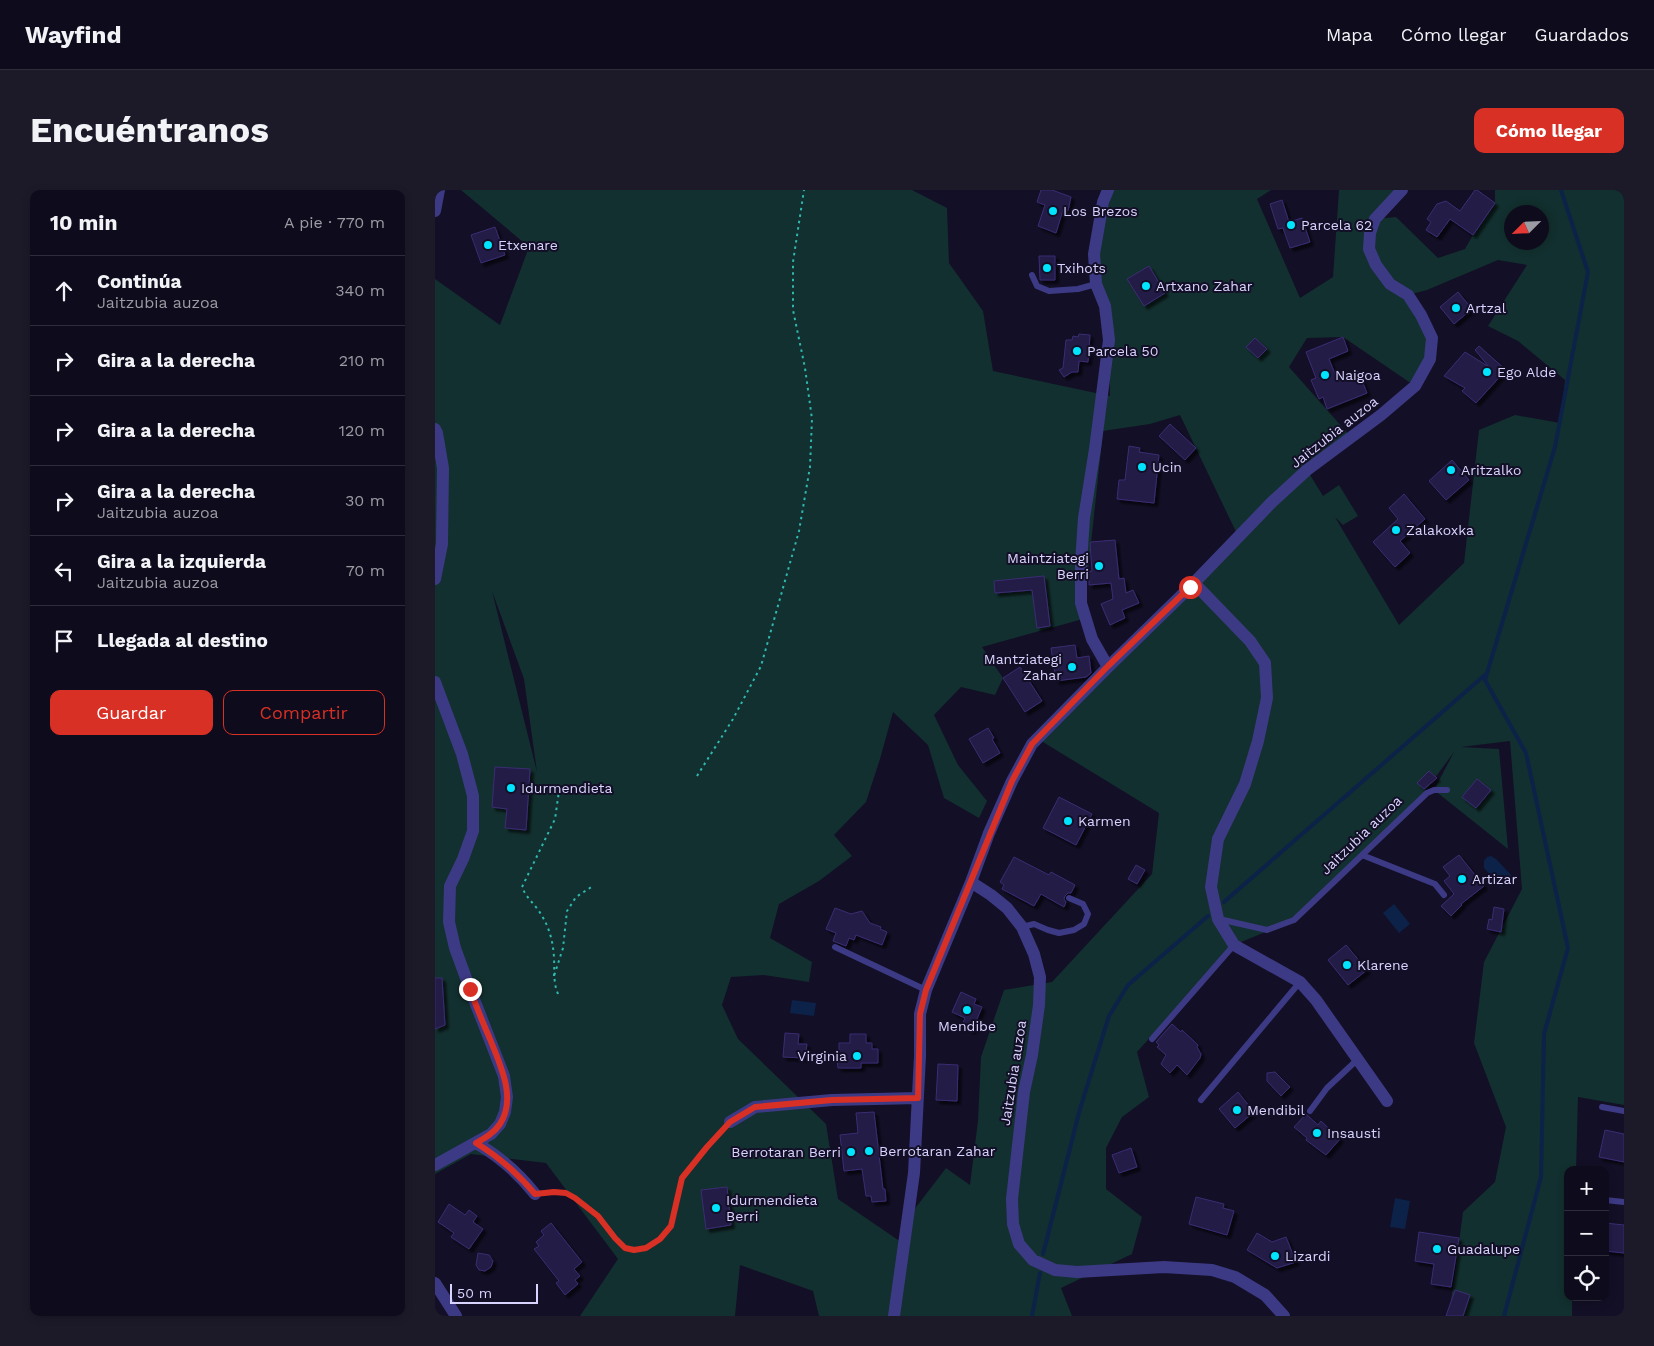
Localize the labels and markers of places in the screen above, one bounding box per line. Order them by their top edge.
place label: Los Brezos [1063,203,1138,219]
marker: Los Brezos [1047,205,1059,217]
place label: Parcela 62 [1301,217,1372,233]
marker: Parcela 62 [1285,219,1297,231]
place label: Etxenare [498,237,558,253]
marker: Etxenare [482,239,494,251]
place label: Txihots [1057,260,1106,276]
marker: Txihots [1041,262,1053,274]
place label: Artxano Zahar [1156,278,1253,294]
marker: Artxano Zahar [1140,280,1152,292]
place label: Artzal [1466,300,1507,316]
marker: Artzal [1450,302,1462,314]
place label: Parcela 50 [1087,343,1158,359]
marker: Parcela 50 [1071,345,1083,357]
place label: Ego Alde [1497,364,1556,380]
marker: Ego Alde [1481,366,1493,378]
place label: Naigoa [1335,367,1381,383]
marker: Naigoa [1319,369,1331,381]
place label: Ucin [1152,459,1182,475]
marker: Ucin [1136,461,1148,473]
place label: Aritzalko [1461,462,1521,478]
marker: Aritzalko [1445,464,1457,476]
place label: Zalakoxka [1406,522,1474,538]
marker: Zalakoxka [1390,524,1402,536]
place label: Maintziategi Berri [1007,550,1089,582]
marker: Maintziategi Berri [1093,560,1105,572]
place label: Mantziategi Zahar [984,651,1062,683]
marker: Mantziategi Zahar [1066,661,1078,673]
place label: Idurmendieta [521,780,612,796]
marker: Idurmendieta [505,782,517,794]
place label: Karmen [1078,813,1131,829]
marker: Karmen [1062,815,1074,827]
place label: Artizar [1472,871,1518,887]
marker: Artizar [1456,873,1468,885]
place label: Klarene [1357,957,1409,973]
marker: Klarene [1341,959,1353,971]
marker: Mendibe [961,1004,973,1016]
place label: Mendibe [938,1018,996,1034]
place label: Virginia [797,1048,847,1064]
marker: Virginia [851,1050,863,1062]
place label: Mendibil [1247,1102,1306,1118]
marker: Mendibil [1231,1104,1243,1116]
place label: Insausti [1327,1125,1381,1141]
marker: Insausti [1311,1127,1323,1139]
place label: Berrotaran Zahar [879,1143,996,1159]
place label: Berrotaran Berri [731,1144,841,1160]
marker: Berrotaran Zahar [863,1145,875,1157]
marker: Berrotaran Berri [845,1146,857,1158]
place label: Idurmendieta Berri [726,1192,817,1224]
marker: Idurmendieta Berri [710,1202,722,1214]
place label: Guadalupe [1447,1241,1520,1257]
marker: Guadalupe [1431,1243,1443,1255]
place label: Lizardi [1285,1248,1331,1264]
marker: Lizardi [1269,1250,1281,1262]

